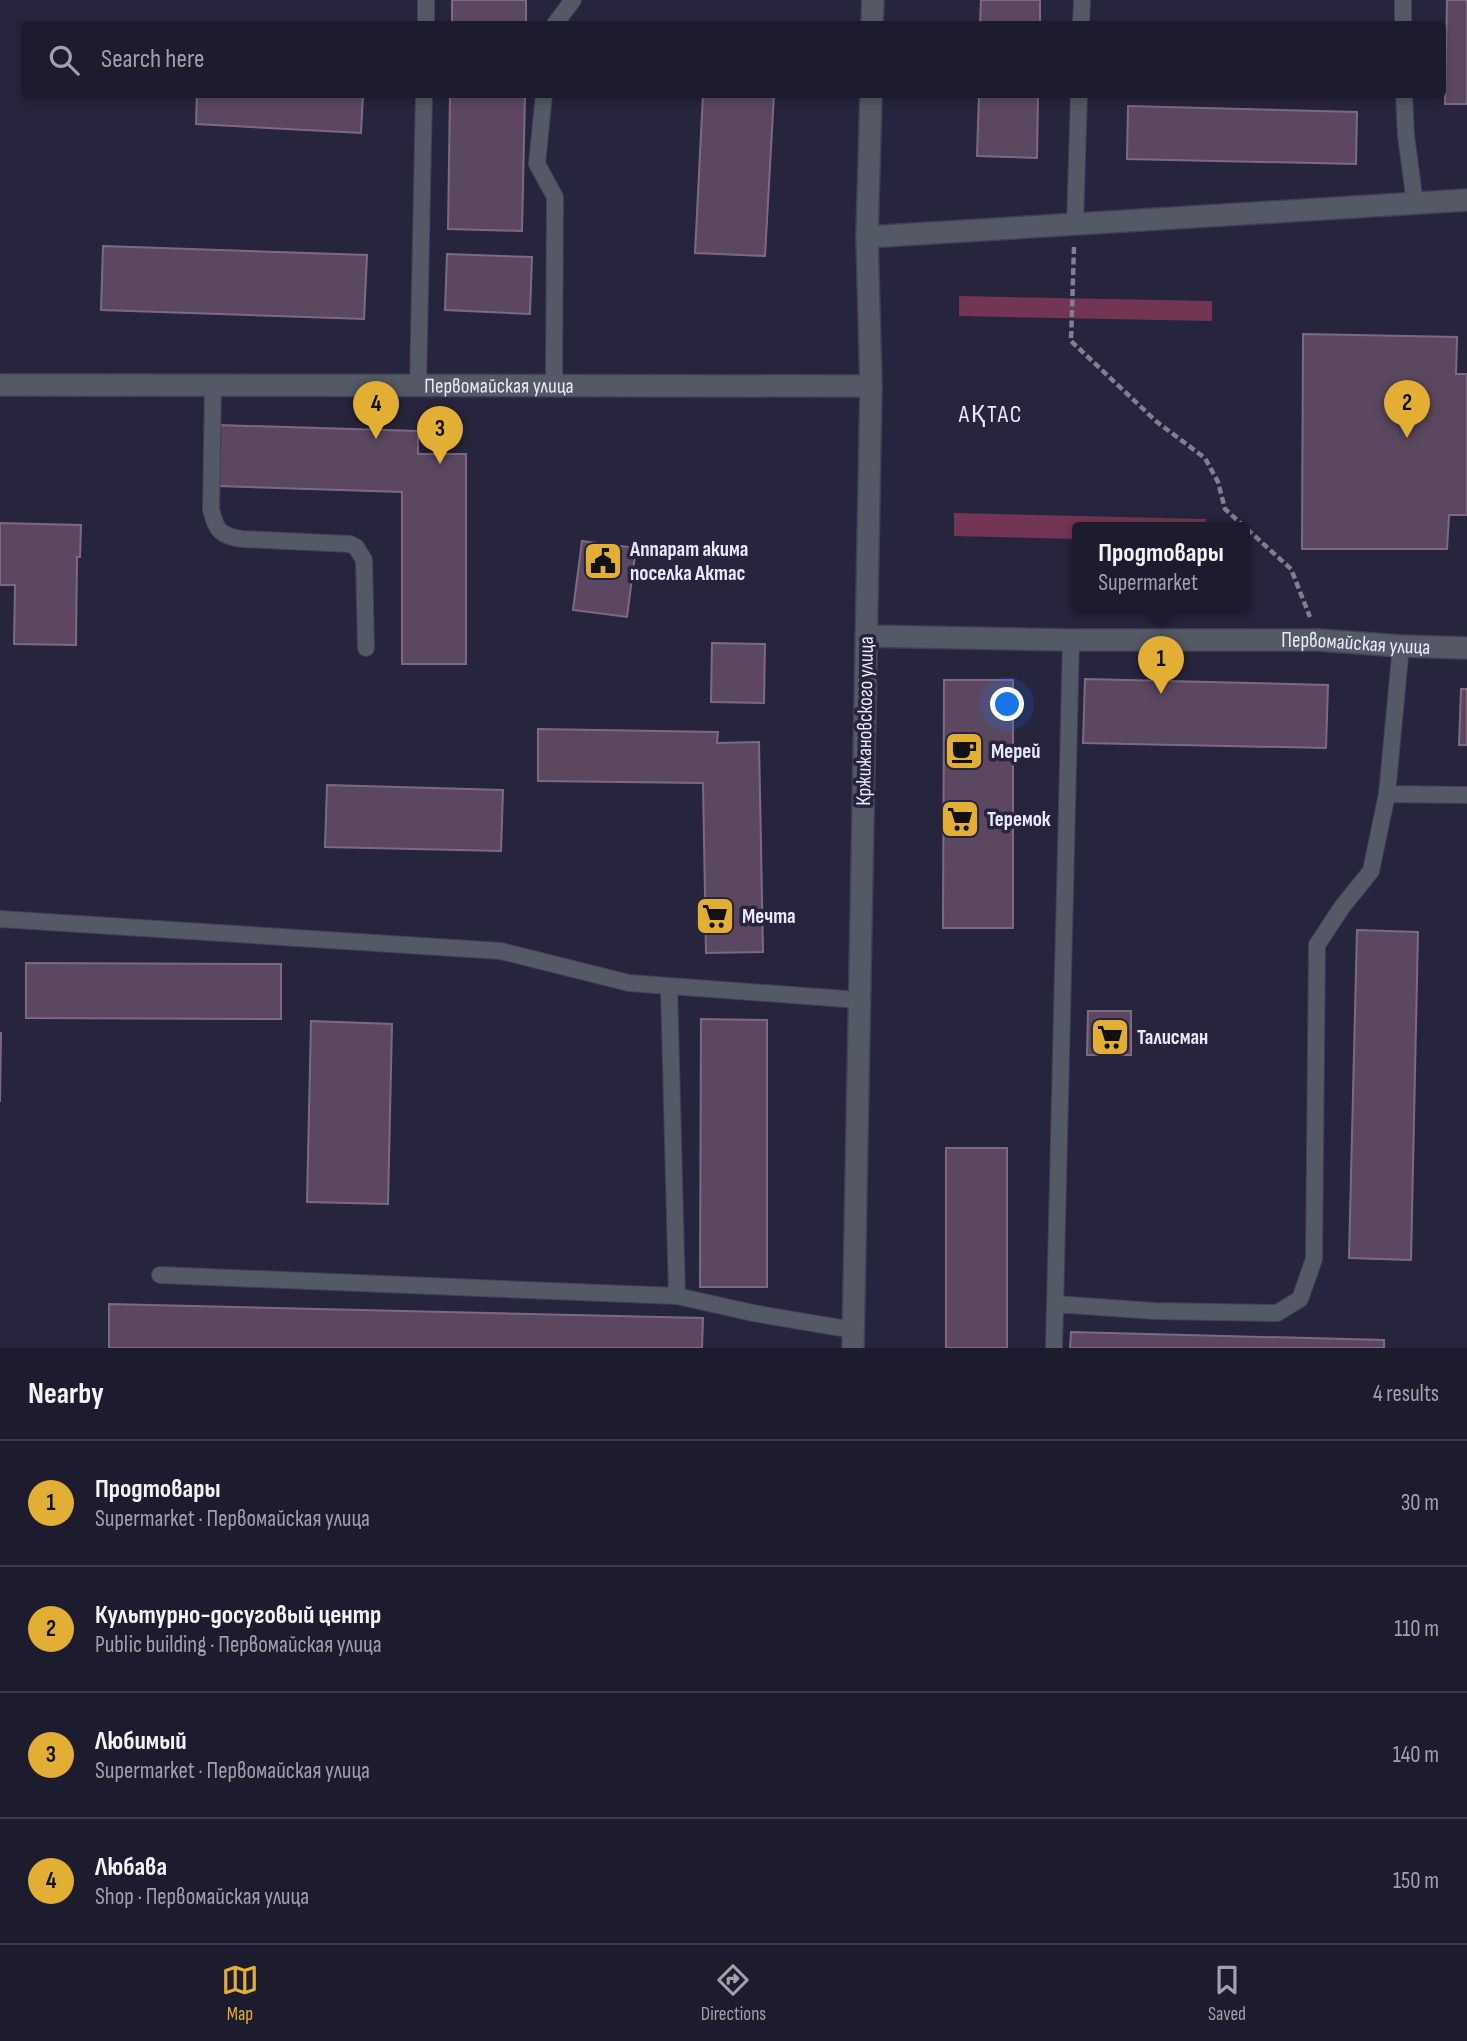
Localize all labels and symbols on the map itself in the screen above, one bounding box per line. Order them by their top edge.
street label: Первомайская улица [424,373,574,398]
pin: 2 [1384,380,1430,438]
pin: 4 [353,381,399,439]
district label: АҚТАС [958,400,1023,429]
pin: 3 [417,406,463,464]
place label: Аппарат акима поселка Актас [629,537,748,586]
public building icon: Аппарат акима поселка Актас [582,540,624,582]
street label: Первомайская улица [1281,627,1431,659]
street label: Кржижановского улица [851,636,879,806]
pin: 1 [1138,636,1184,694]
your location [990,687,1024,721]
cafe icon: Мерей [943,730,985,772]
place label: Мерей [991,739,1040,764]
supermarket icon: Теремок [939,798,981,840]
place label: Теремок [987,807,1051,832]
supermarket icon: Мечта [694,895,736,937]
place label: Мечта [742,904,796,929]
supermarket icon: Талисман [1089,1016,1131,1058]
place label: Талисман [1137,1025,1208,1050]

